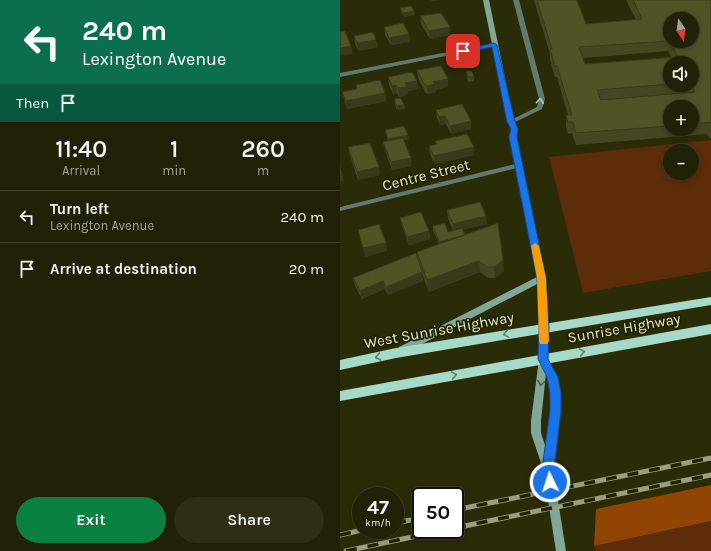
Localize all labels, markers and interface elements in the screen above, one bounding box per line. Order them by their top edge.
north arrow [663,12,699,48]
map controls [663,12,699,180]
text: 240 m [82,14,167,47]
icon: left [16,16,68,68]
pin [446,34,480,68]
icon: arrive [452,40,474,62]
text: Lexington Avenue [82,48,226,70]
button: sound [663,56,699,92]
icon: arrive [57,92,79,114]
text: Then [16,94,49,112]
one-way arrow [536,98,545,104]
button: + [663,100,699,136]
text: 11:40 [55,135,107,163]
text: 1 [170,135,178,163]
text: 260 [241,135,285,163]
button: − [663,144,699,180]
street label: Centre Street [380,155,472,195]
text: Arrival [62,163,100,178]
text: min [162,163,186,178]
text: m [257,163,269,178]
text: Turn left [50,200,109,218]
icon: left [16,206,38,228]
text: 240 m [280,208,324,226]
text: Lexington Avenue [50,218,154,233]
icon: arrive [16,258,38,280]
text: Arrive at destination [50,260,197,278]
text: 20 m [289,260,324,278]
street label: West Sunrise Highway [363,308,515,352]
street label: Sunrise Highway [566,309,682,347]
one-way arrow [503,330,509,338]
one-way arrow [579,348,585,357]
one-way arrow [374,352,381,361]
one-way arrow [451,372,458,380]
one-way arrow [537,380,546,386]
position arrow [529,461,571,503]
speed limit sign: 50 [412,487,464,539]
text: 47 [367,496,389,519]
button: Exit [16,497,166,543]
button: Share [174,497,324,543]
text: km/h [365,517,391,529]

